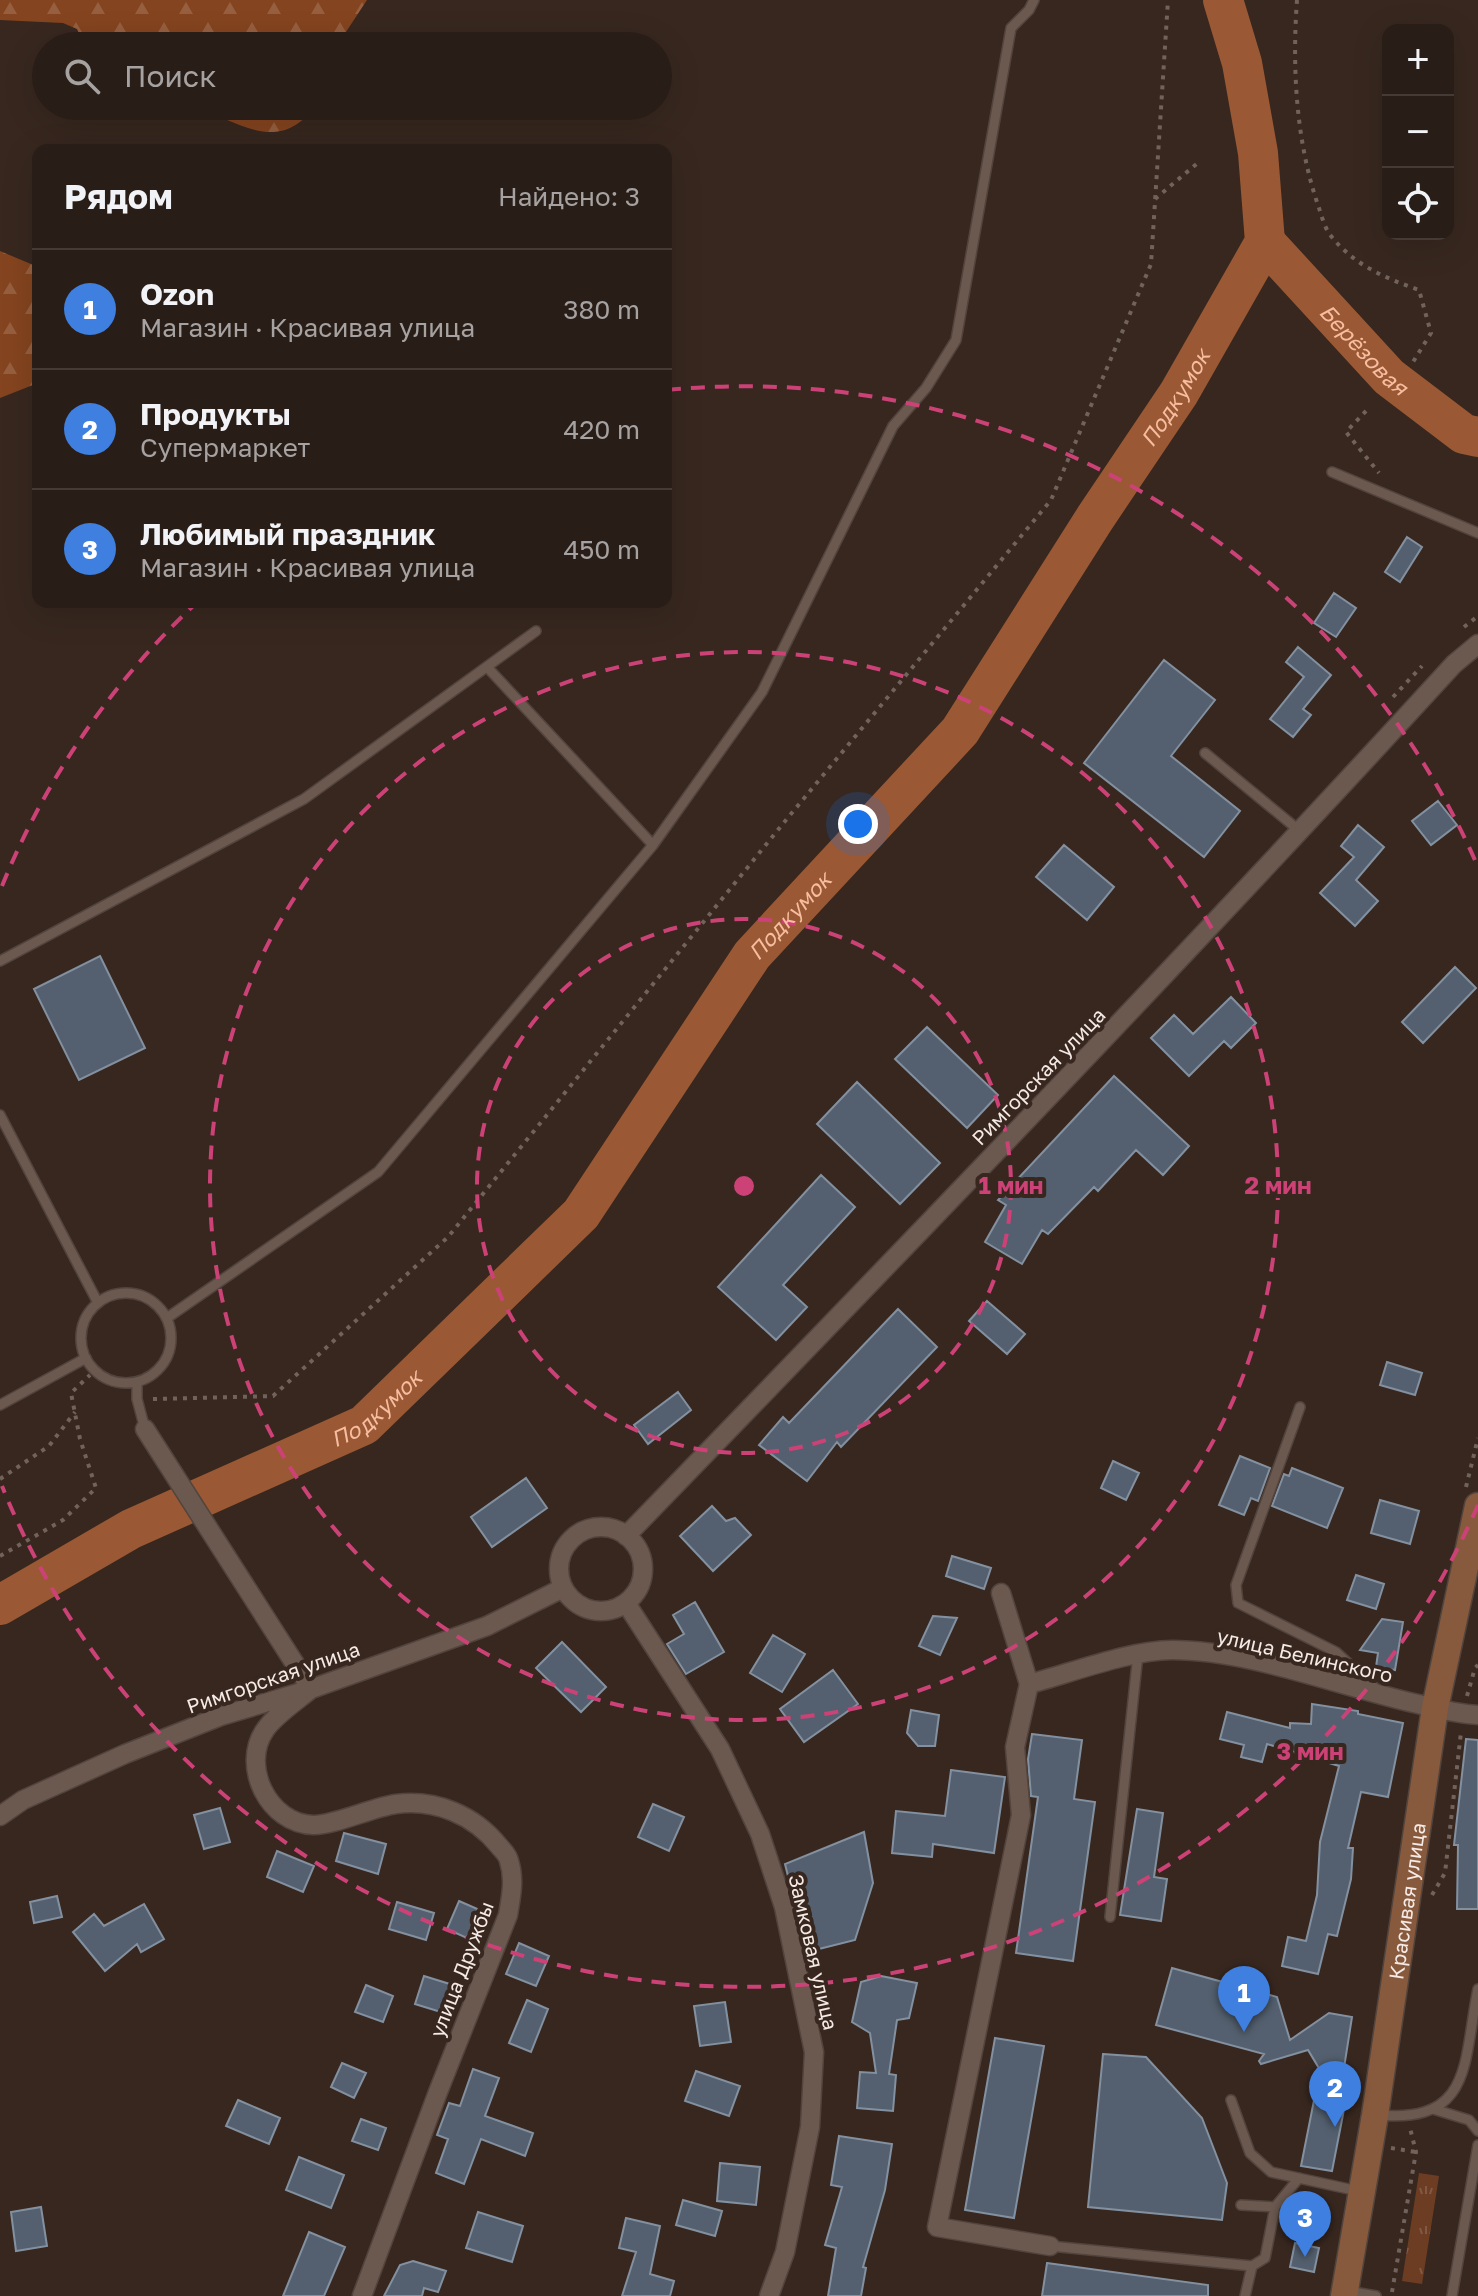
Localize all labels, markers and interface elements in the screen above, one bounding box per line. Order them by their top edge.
map controls [1382,24,1454,240]
button: + [1382,24,1454,96]
search box [32,32,672,120]
icon: search [60,54,104,98]
text: Поиск [124,58,216,94]
button: − [1382,96,1454,168]
button: locate [1382,168,1454,240]
text: Рядом [64,176,173,216]
text: Найдено: 3 [498,181,640,212]
text: Ozon [140,276,214,312]
text: 1 [83,294,97,325]
text: 380 m [563,294,640,325]
water label: Берёзовая [1315,298,1415,401]
text: Магазин · Красивая улица [140,312,475,343]
water label: Подкумок [1134,342,1216,451]
text: Продукты [140,396,291,432]
text: 2 [82,414,98,445]
text: 420 m [563,414,640,445]
text: Супермаркет [140,432,310,463]
text: Любимый праздник [140,516,435,552]
text: 3 [82,534,98,565]
text: 450 m [563,534,640,565]
text: Магазин · Красивая улица [140,552,475,583]
your location [838,804,878,844]
water label: Подкумок [742,864,838,965]
street label: Римгорская улица [966,1002,1110,1150]
text: 1 мин [979,1170,1043,1199]
text: 2 мин [1244,1170,1312,1199]
centre of rings [730,1172,758,1200]
water label: Подкумок [326,1362,428,1452]
street label: улица Белинского [1215,1623,1395,1687]
street label: Римгорская улица [183,1636,363,1718]
text: 3 мин [1276,1736,1344,1765]
street label: Красивая улица [1383,1821,1430,1981]
street label: Замковая улица [784,1872,844,2032]
street label: улица Дружбы [424,1898,498,2040]
pin: 1 [1218,1966,1270,2032]
pin: 2 [1309,2061,1361,2127]
pin: 3 [1279,2191,1331,2257]

